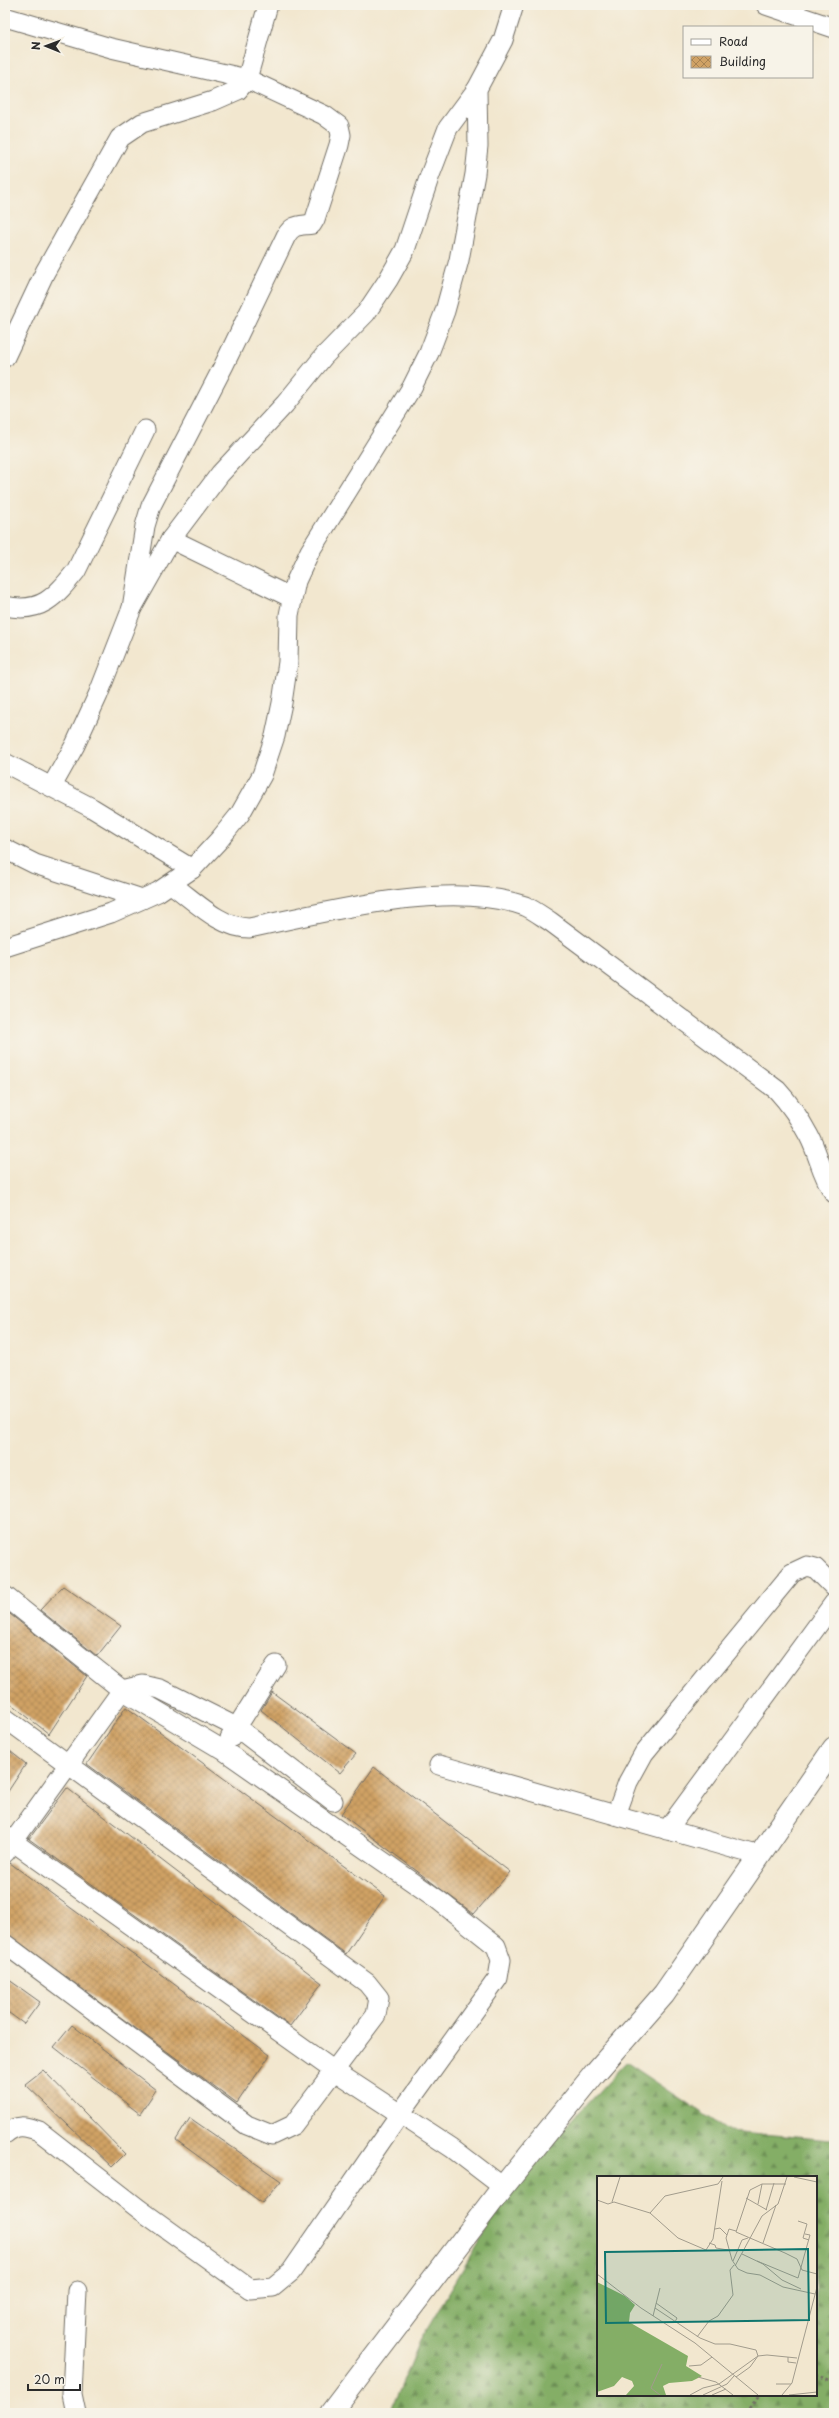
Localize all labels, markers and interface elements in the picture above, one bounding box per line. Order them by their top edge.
north arrow [26,26,66,66]
legend [683,26,813,78]
text: Road [719,32,748,50]
text: N [27,41,44,50]
text: Building [719,52,766,70]
inset map [597,2176,817,2396]
scale bar [28,2366,80,2392]
text: 20 m [34,2370,65,2388]

